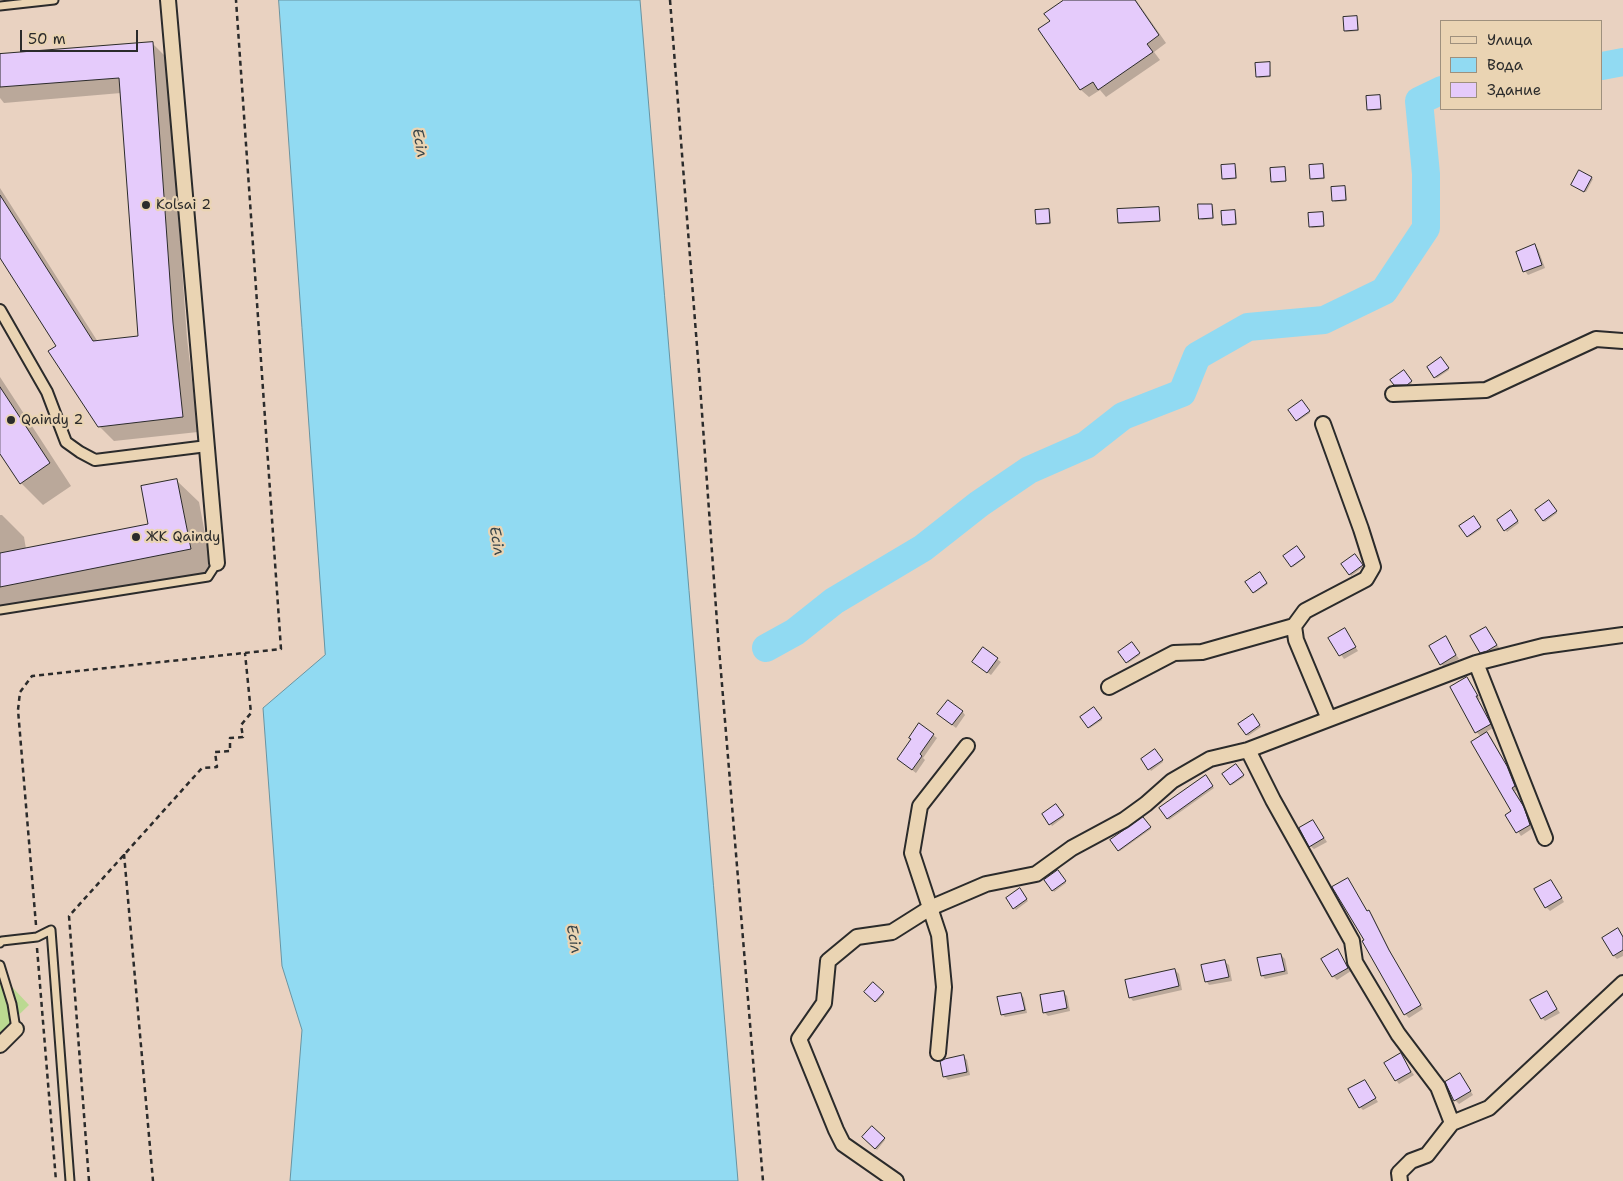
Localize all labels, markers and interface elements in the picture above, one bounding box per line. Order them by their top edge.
scale bar [22,20,140,52]
legend [1440,20,1603,110]
text: 50 m [28,29,66,49]
text: Улица [1487,30,1532,50]
text: Вода [1487,55,1523,75]
text: Здание [1487,80,1541,100]
water label: Есіл [407,127,431,159]
place label: Kolsai 2 [156,197,211,213]
marker: Kolsai 2 [140,199,152,211]
place label: Qaindy 2 [21,412,83,428]
marker: Qaindy 2 [5,414,17,426]
water label: Есіл [484,525,508,557]
place label: ЖК Qaindy [146,529,220,545]
marker: ЖК Qaindy [130,531,142,543]
water label: Есіл [561,923,585,955]

